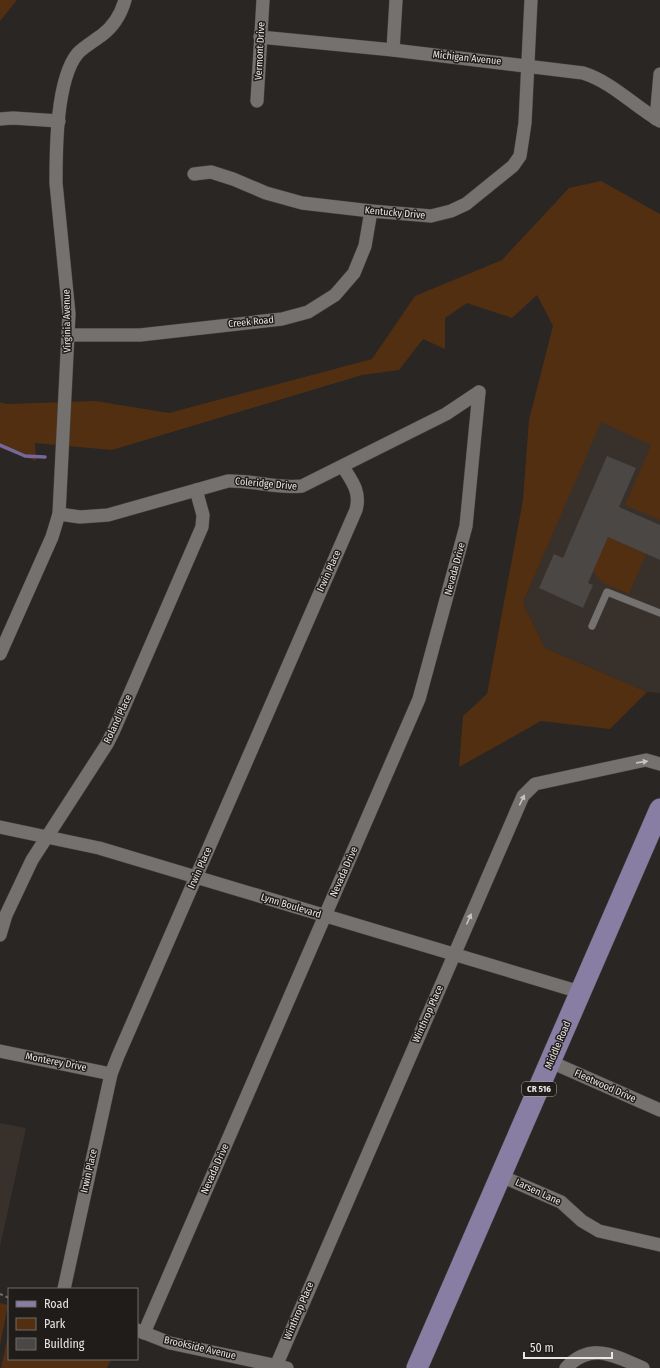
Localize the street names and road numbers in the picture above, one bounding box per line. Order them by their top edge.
street label: Vermont Drive [252,22,268,80]
street label: Michigan Avenue [432,48,502,68]
street label: Kentucky Drive [364,204,426,222]
street label: Virginia Avenue [60,289,74,353]
street label: Creek Road [228,314,274,330]
street label: Coleridge Drive [235,475,297,493]
street label: Nevada Drive [442,541,468,597]
street label: Irwin Place [314,548,344,594]
street label: Roland Place [101,693,135,745]
street label: Irwin Place [185,845,215,891]
street label: Nevada Drive [328,845,360,899]
street label: Lynn Boulevard [259,891,323,921]
street label: Winthrop Place [410,983,446,1045]
street label: Middle Road [543,1019,573,1071]
street label: Monterey Drive [25,1050,88,1074]
street label: Fleetwood Drive [572,1067,638,1105]
road number: CR 516 [522,1082,556,1096]
street label: Nevada Drive [199,1142,231,1196]
street label: Irwin Place [78,1148,100,1194]
street label: Larsen Lane [513,1176,563,1208]
street label: Winthrop Place [281,1280,317,1342]
street label: Brookside Avenue [163,1334,237,1362]

